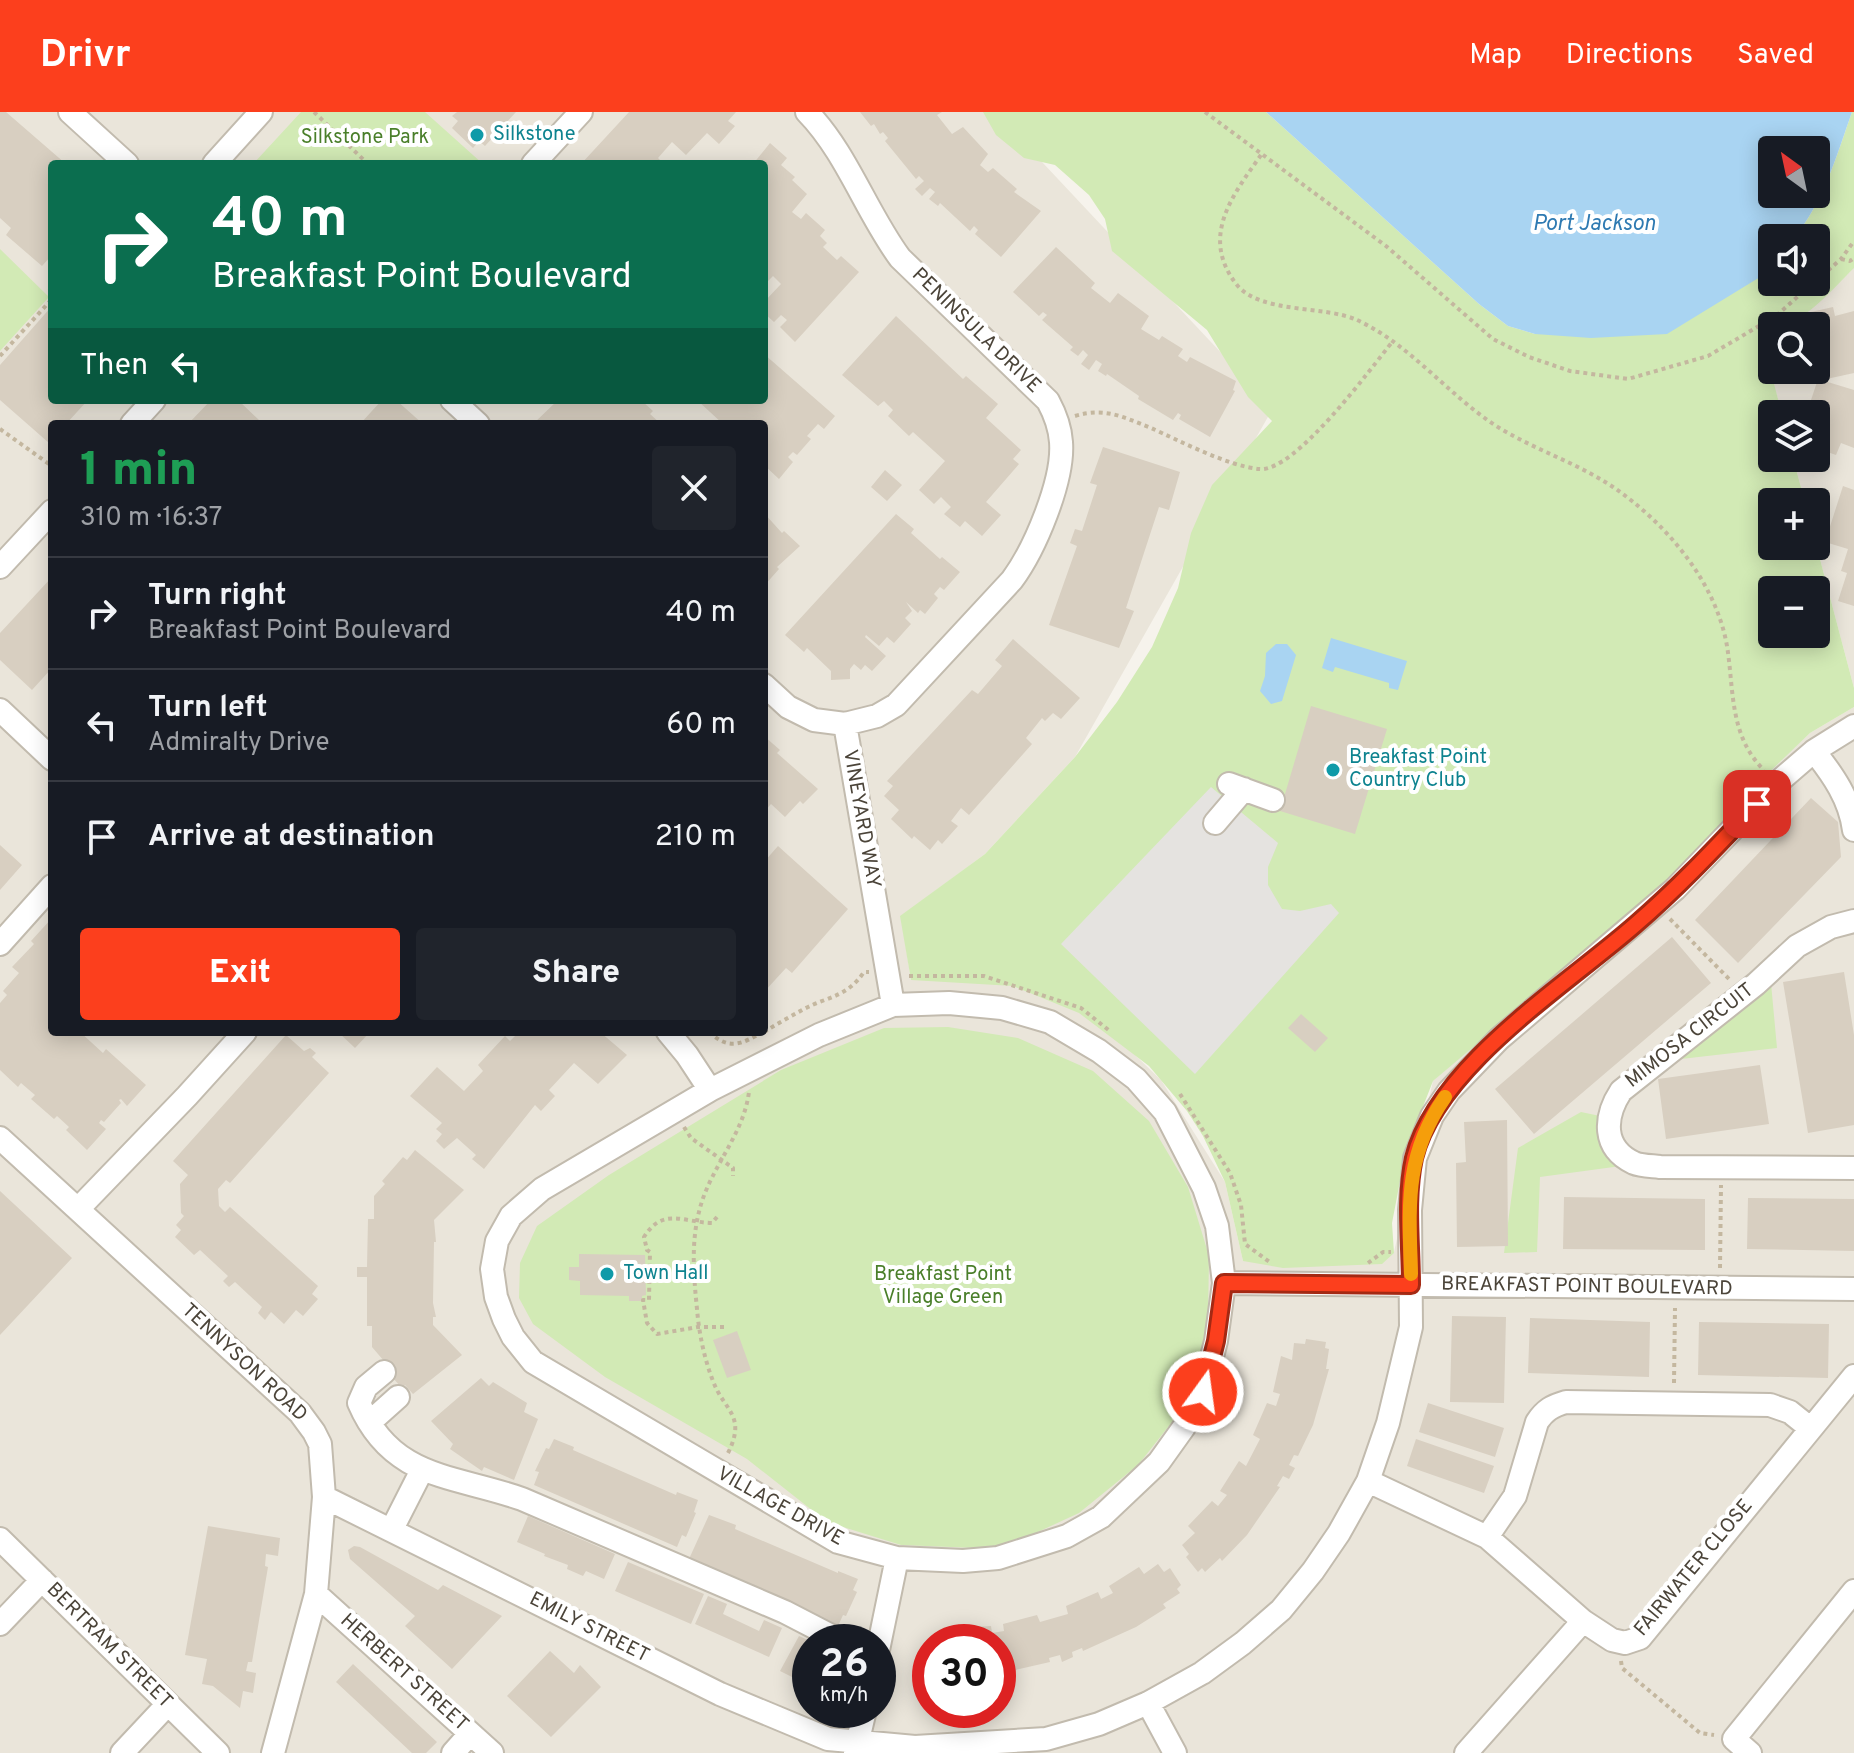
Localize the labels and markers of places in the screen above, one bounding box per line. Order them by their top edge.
place label: Silkstone [493,122,575,148]
marker: Silkstone [468,126,486,144]
place label: Breakfast Point Country Club [1349,745,1487,794]
marker: Breakfast Point Country Club [1324,761,1342,779]
pin [1723,770,1791,838]
place label: Town Hall [623,1261,708,1287]
marker: Town Hall [598,1265,616,1283]

